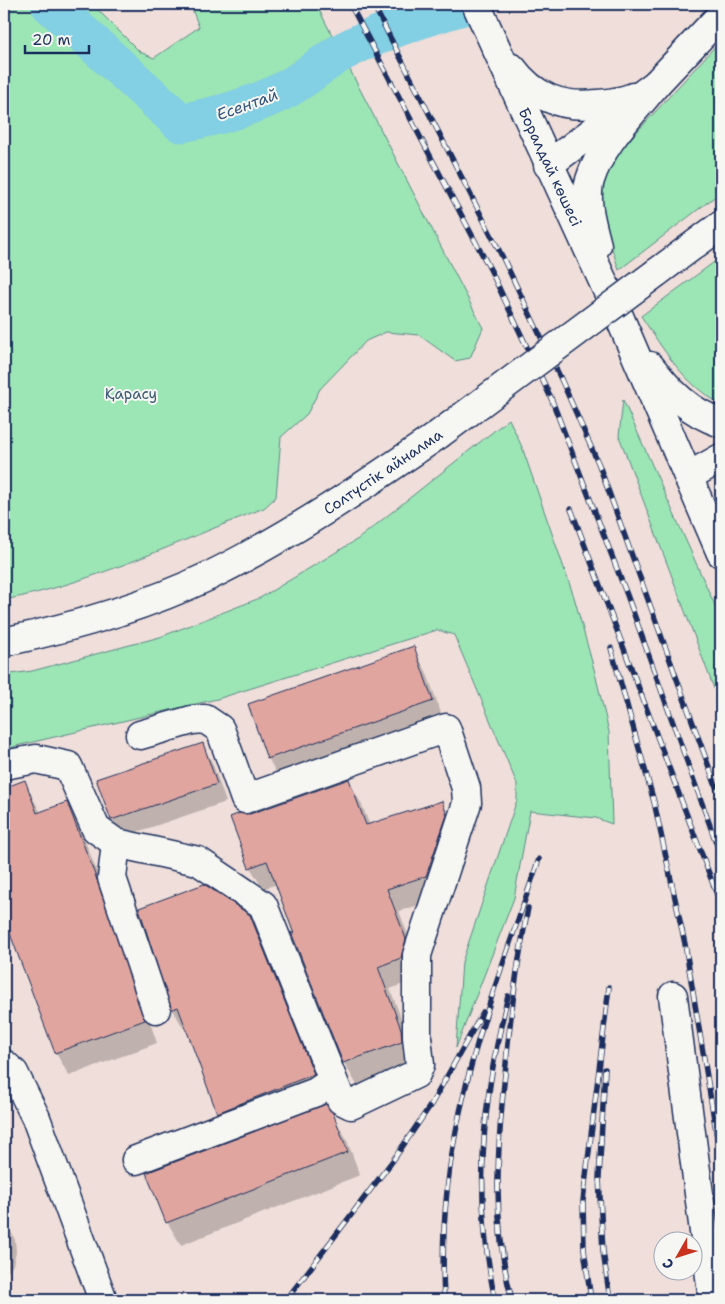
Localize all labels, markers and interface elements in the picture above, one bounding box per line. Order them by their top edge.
scale bar [25,22,89,54]
text: 20 m [32,30,71,50]
water label: Есентай [214,84,281,125]
street label: Боралдай көшесі [514,104,586,230]
park label: Қарасу [105,384,157,404]
street label: Солтүстік айналма [320,424,447,519]
north arrow [652,1232,702,1282]
text: С [658,1255,678,1273]

